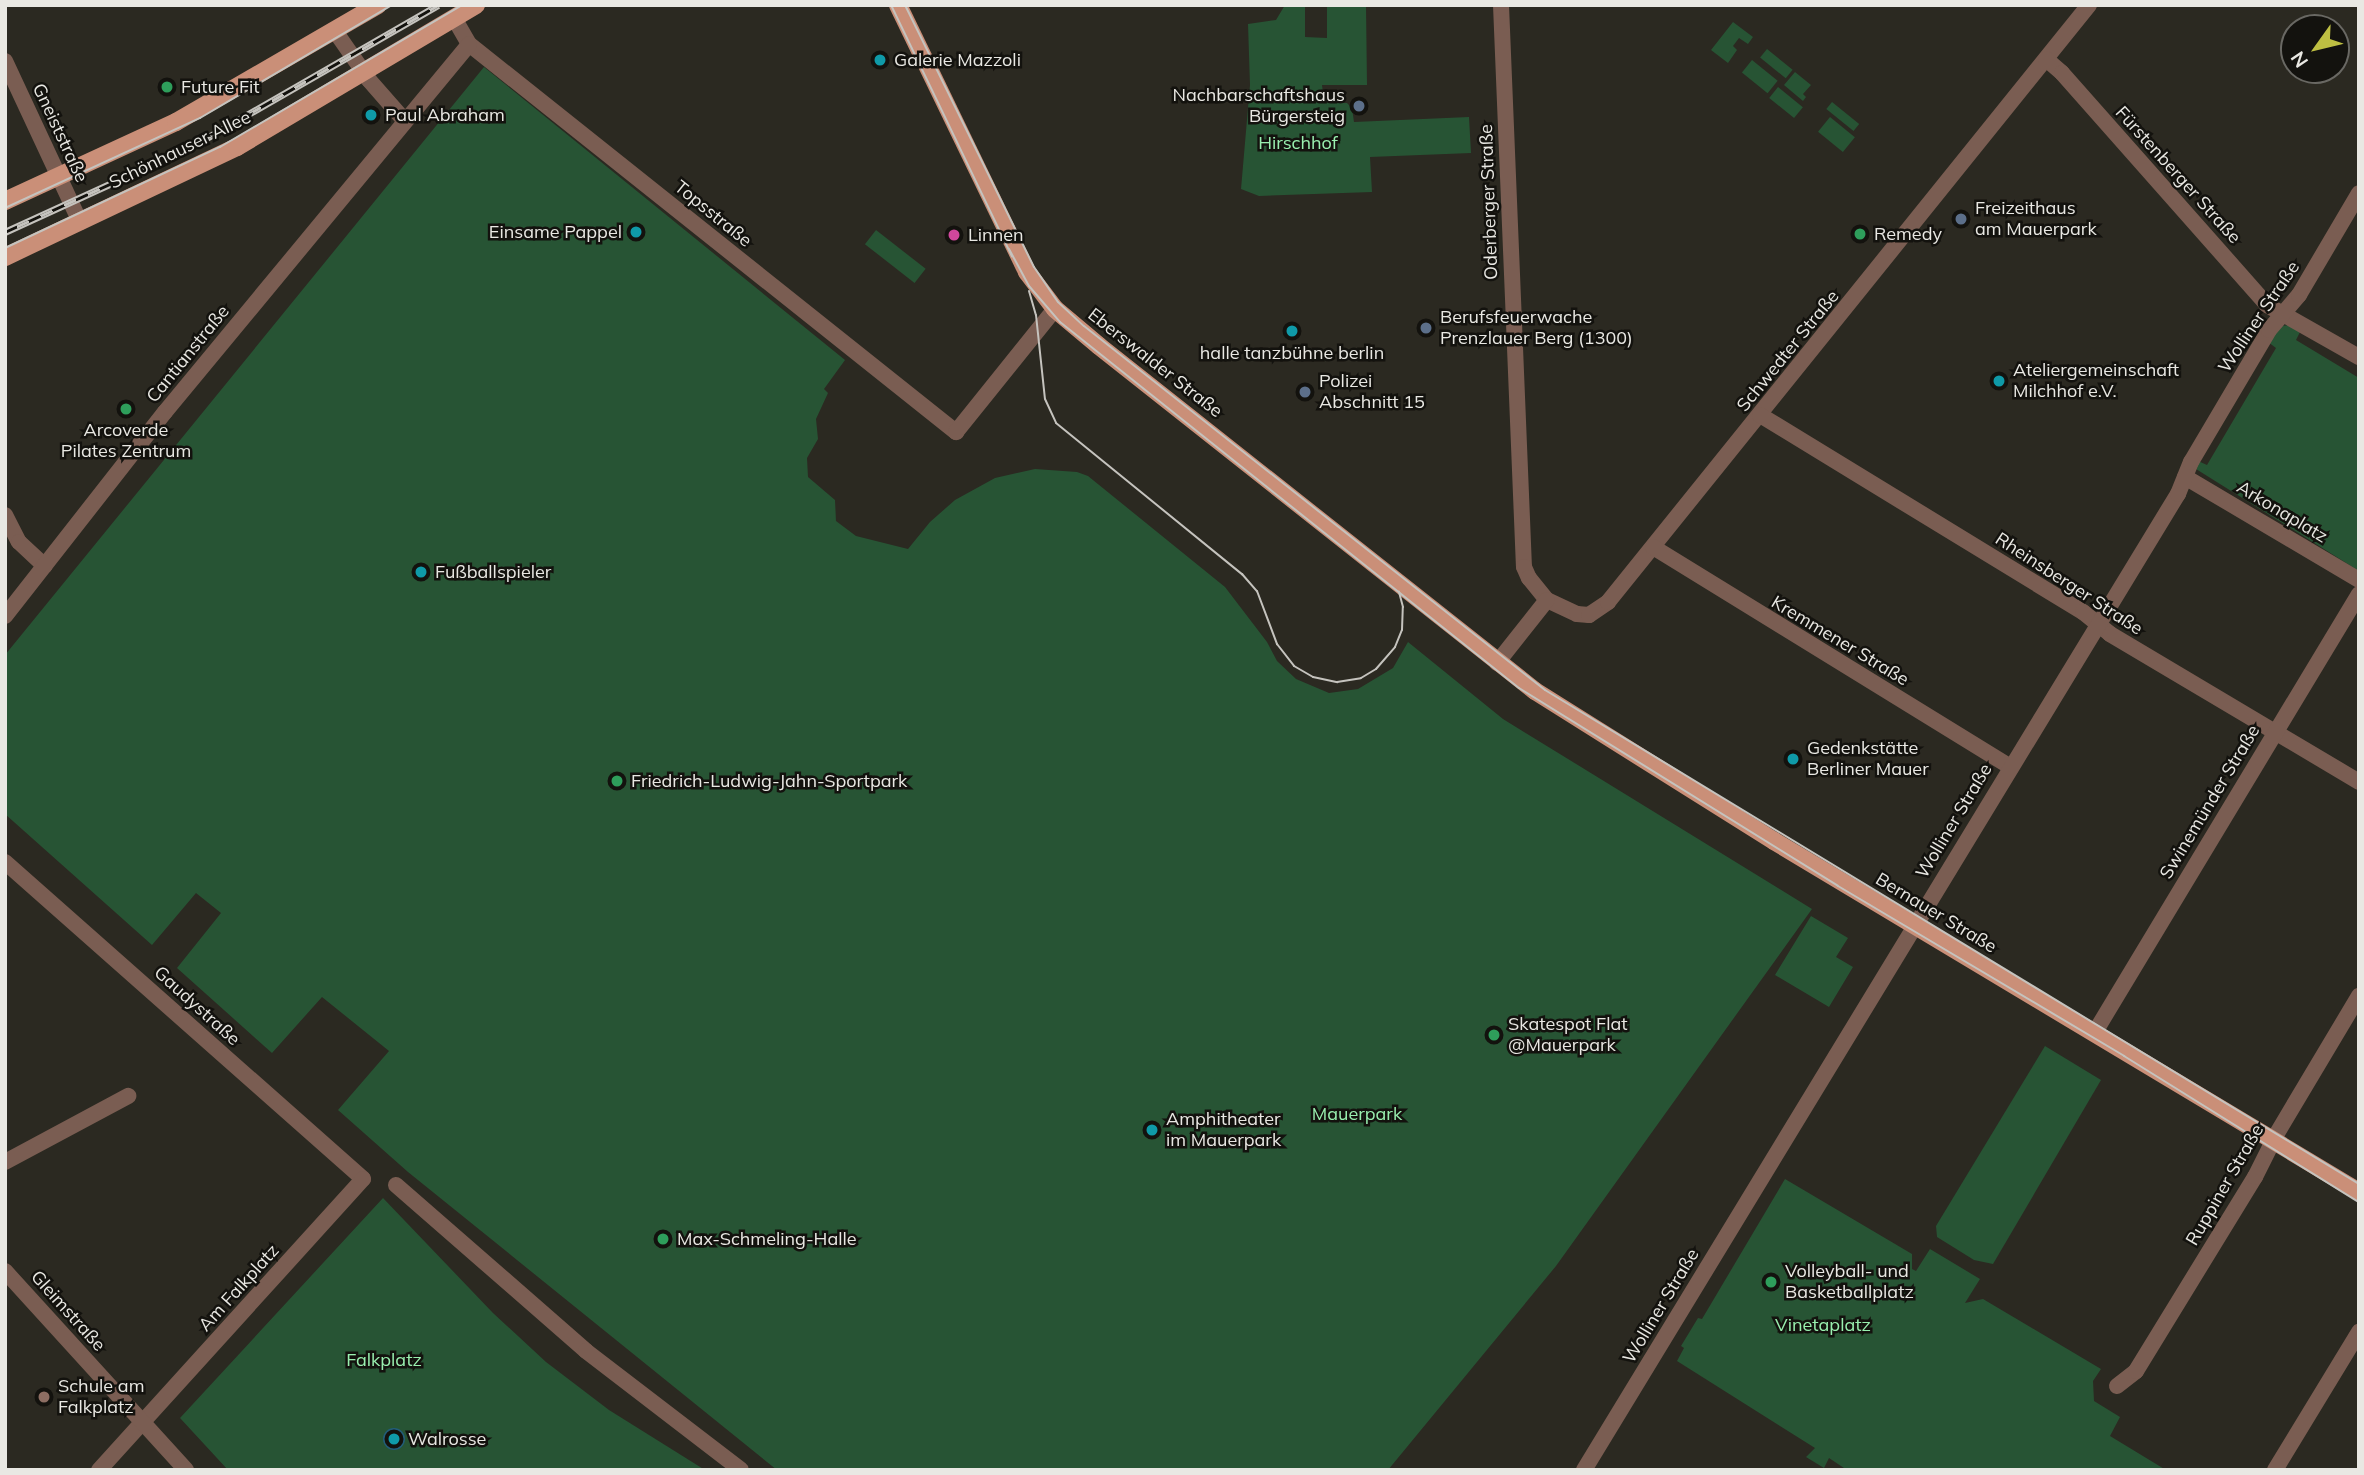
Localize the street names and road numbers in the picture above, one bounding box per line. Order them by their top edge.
street label: Gneiststraße [28,80,92,186]
street label: Fürstenberger Straße [2111,102,2245,248]
street label: Schönhauser Allee [106,106,254,194]
street label: Oderberger Straße [1475,124,1503,280]
street label: Topsstraße [670,176,756,252]
street label: Wolliner Straße [2214,257,2304,377]
street label: Schwedter Straße [1732,286,1844,416]
street label: Cantianstraße [142,301,234,407]
street label: Eberswalder Straße [1083,304,1227,422]
street label: Arkonaplatz [2233,476,2331,548]
street label: Rheinsberger Straße [1991,528,2147,640]
street label: Kremmener Straße [1767,591,1913,691]
street label: Swinemünder Straße [2155,721,2265,883]
street label: Wolliner Straße [1911,760,1997,882]
street label: Bernauer Straße [1872,868,2000,958]
street label: Gaudystraße [150,962,244,1050]
street label: Ruppiner Straße [2182,1121,2268,1249]
street label: Am Falkplatz [194,1240,284,1336]
street label: Wolliner Straße [1618,1245,1704,1367]
street label: Gleimstraße [26,1266,110,1356]

